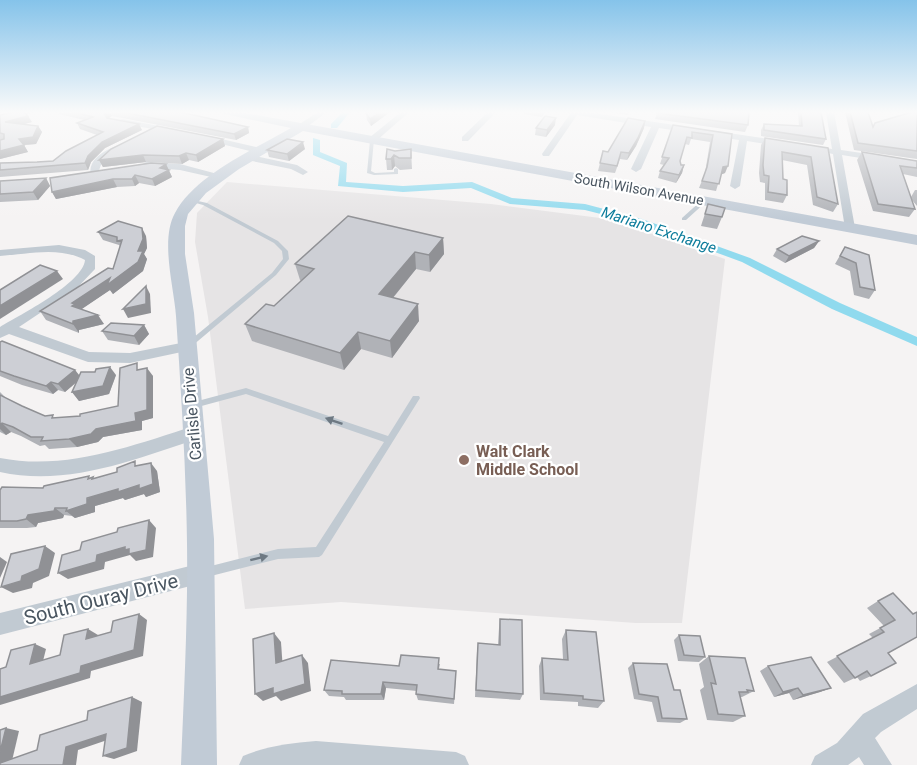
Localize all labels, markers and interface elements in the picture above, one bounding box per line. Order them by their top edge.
street label: South Wilson Avenue [573,170,705,208]
water label: Mariano Exchange [599,203,719,257]
street label: Carlisle Drive [178,367,206,461]
one-way arrow [325,415,343,425]
place label: Walt Clark Middle School [476,442,579,479]
marker: Walt Clark Middle School [457,453,471,467]
one-way arrow [250,553,268,563]
street label: South Ouray Drive [21,568,181,630]

